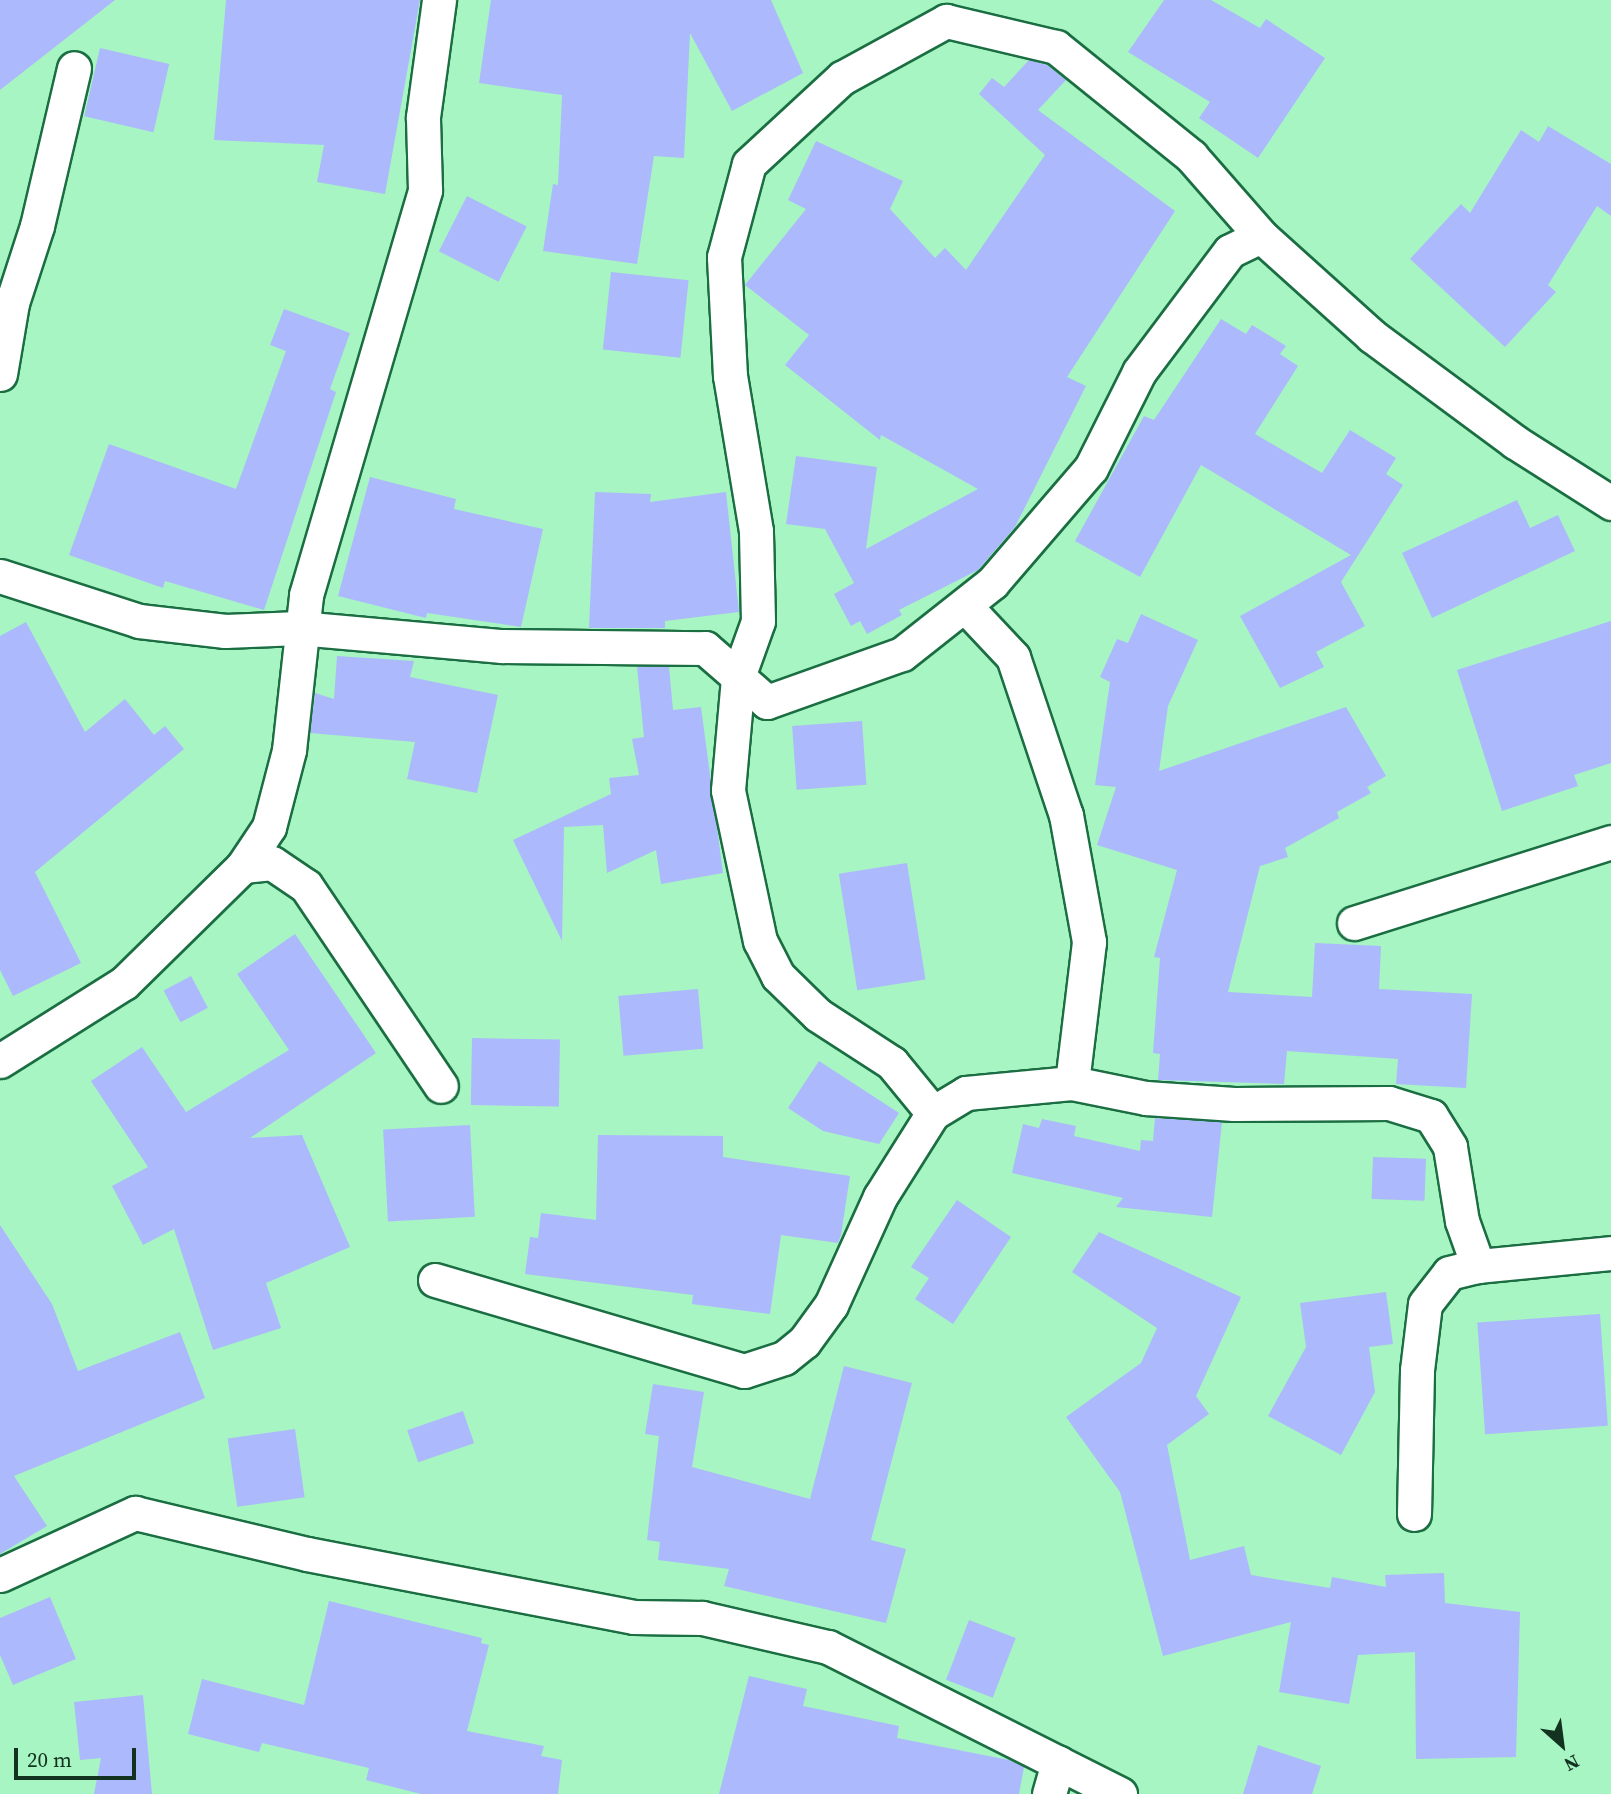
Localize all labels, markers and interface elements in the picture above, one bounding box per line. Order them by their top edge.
north arrow [1527,1710,1597,1780]
scale bar [18,1734,140,1778]
text: 20 m [27,1745,72,1774]
text: N [1560,1749,1584,1778]

